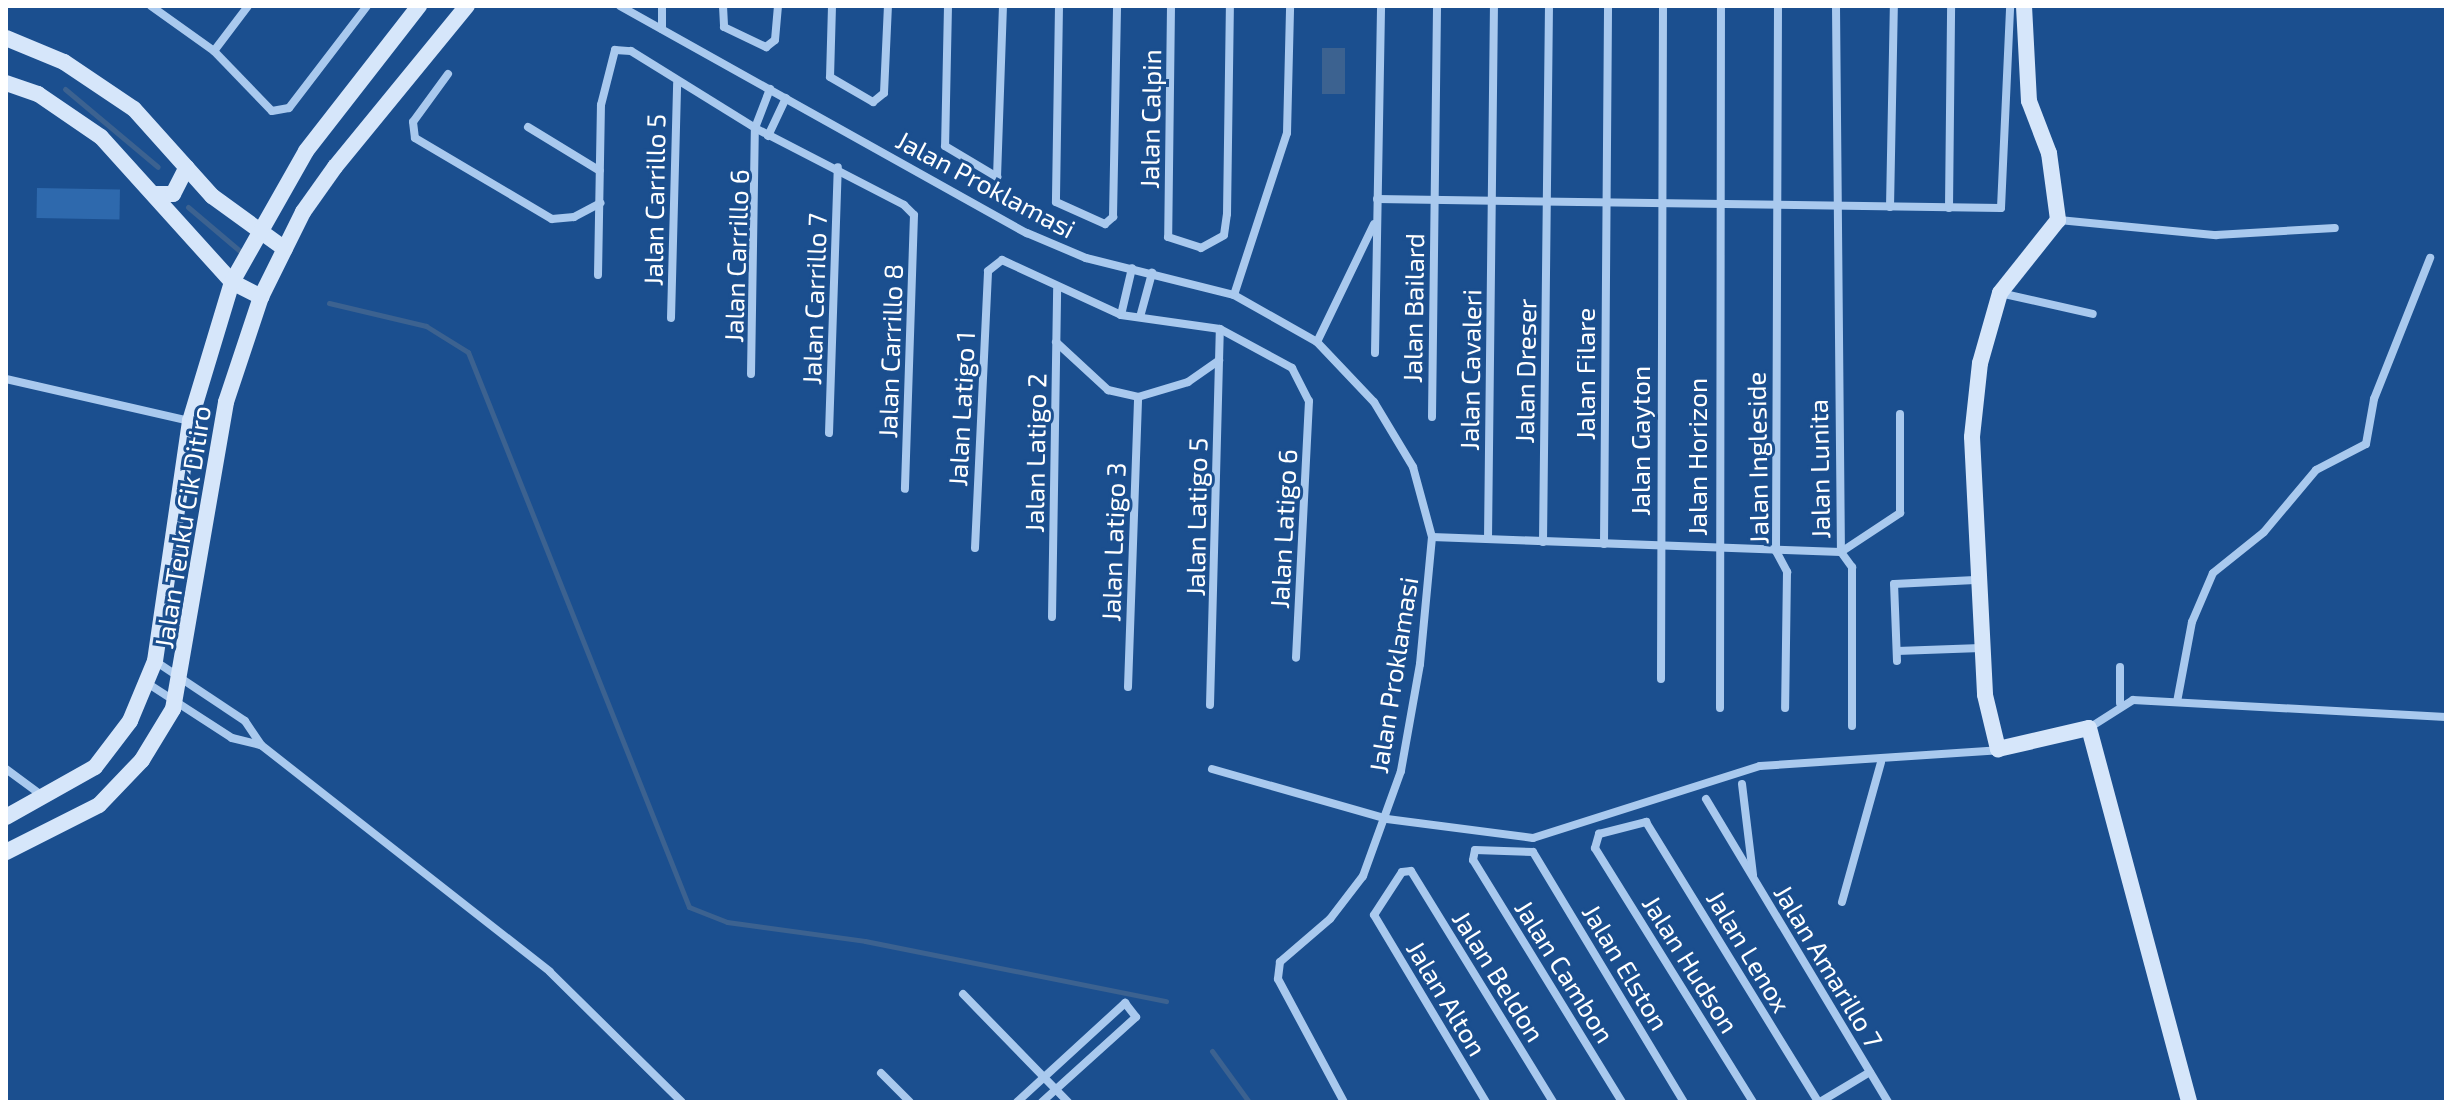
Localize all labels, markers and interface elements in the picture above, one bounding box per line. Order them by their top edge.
street label: Jalan Calpin [1133,49,1167,189]
street label: Jalan Carrillo 5 [637,114,671,286]
street label: Jalan Proklamasi [891,124,1081,244]
street label: Jalan Carrillo 6 [717,169,755,343]
street label: Jalan Carrillo 7 [795,213,833,385]
street label: Jalan Bailard [1396,233,1430,383]
street label: Jalan Carrillo 8 [871,263,909,439]
street label: Jalan Cavaleri [1453,289,1487,451]
street label: Jalan Dreser [1508,298,1542,444]
street label: Jalan Filare [1569,308,1601,440]
street label: Jalan Latigo 1 [941,331,981,487]
street label: Jalan Gayton [1624,366,1656,516]
street label: Jalan Ingleside [1740,371,1774,545]
street label: Jalan Latigo 2 [1018,373,1052,533]
street label: Jalan Horizon [1681,378,1713,536]
street label: Jalan Lunita [1802,399,1836,539]
street label: Jalan Teuku Cik Ditiro [147,403,217,651]
street label: Jalan Latigo 5 [1179,437,1213,597]
street label: Jalan Latigo 6 [1263,448,1303,610]
street label: Jalan Latigo 3 [1095,462,1131,622]
street label: Jalan Proklamasi [1362,575,1424,775]
street label: Jalan Amarillo 7 [1768,878,1890,1054]
street label: Jalan Lenox [1700,884,1798,1018]
street label: Jalan Hudson [1636,890,1746,1038]
street label: Jalan Cambon [1509,894,1621,1048]
street label: Jalan Elston [1576,898,1676,1036]
street label: Jalan Beldon [1446,905,1552,1047]
street label: Jalan Alton [1400,934,1494,1062]

